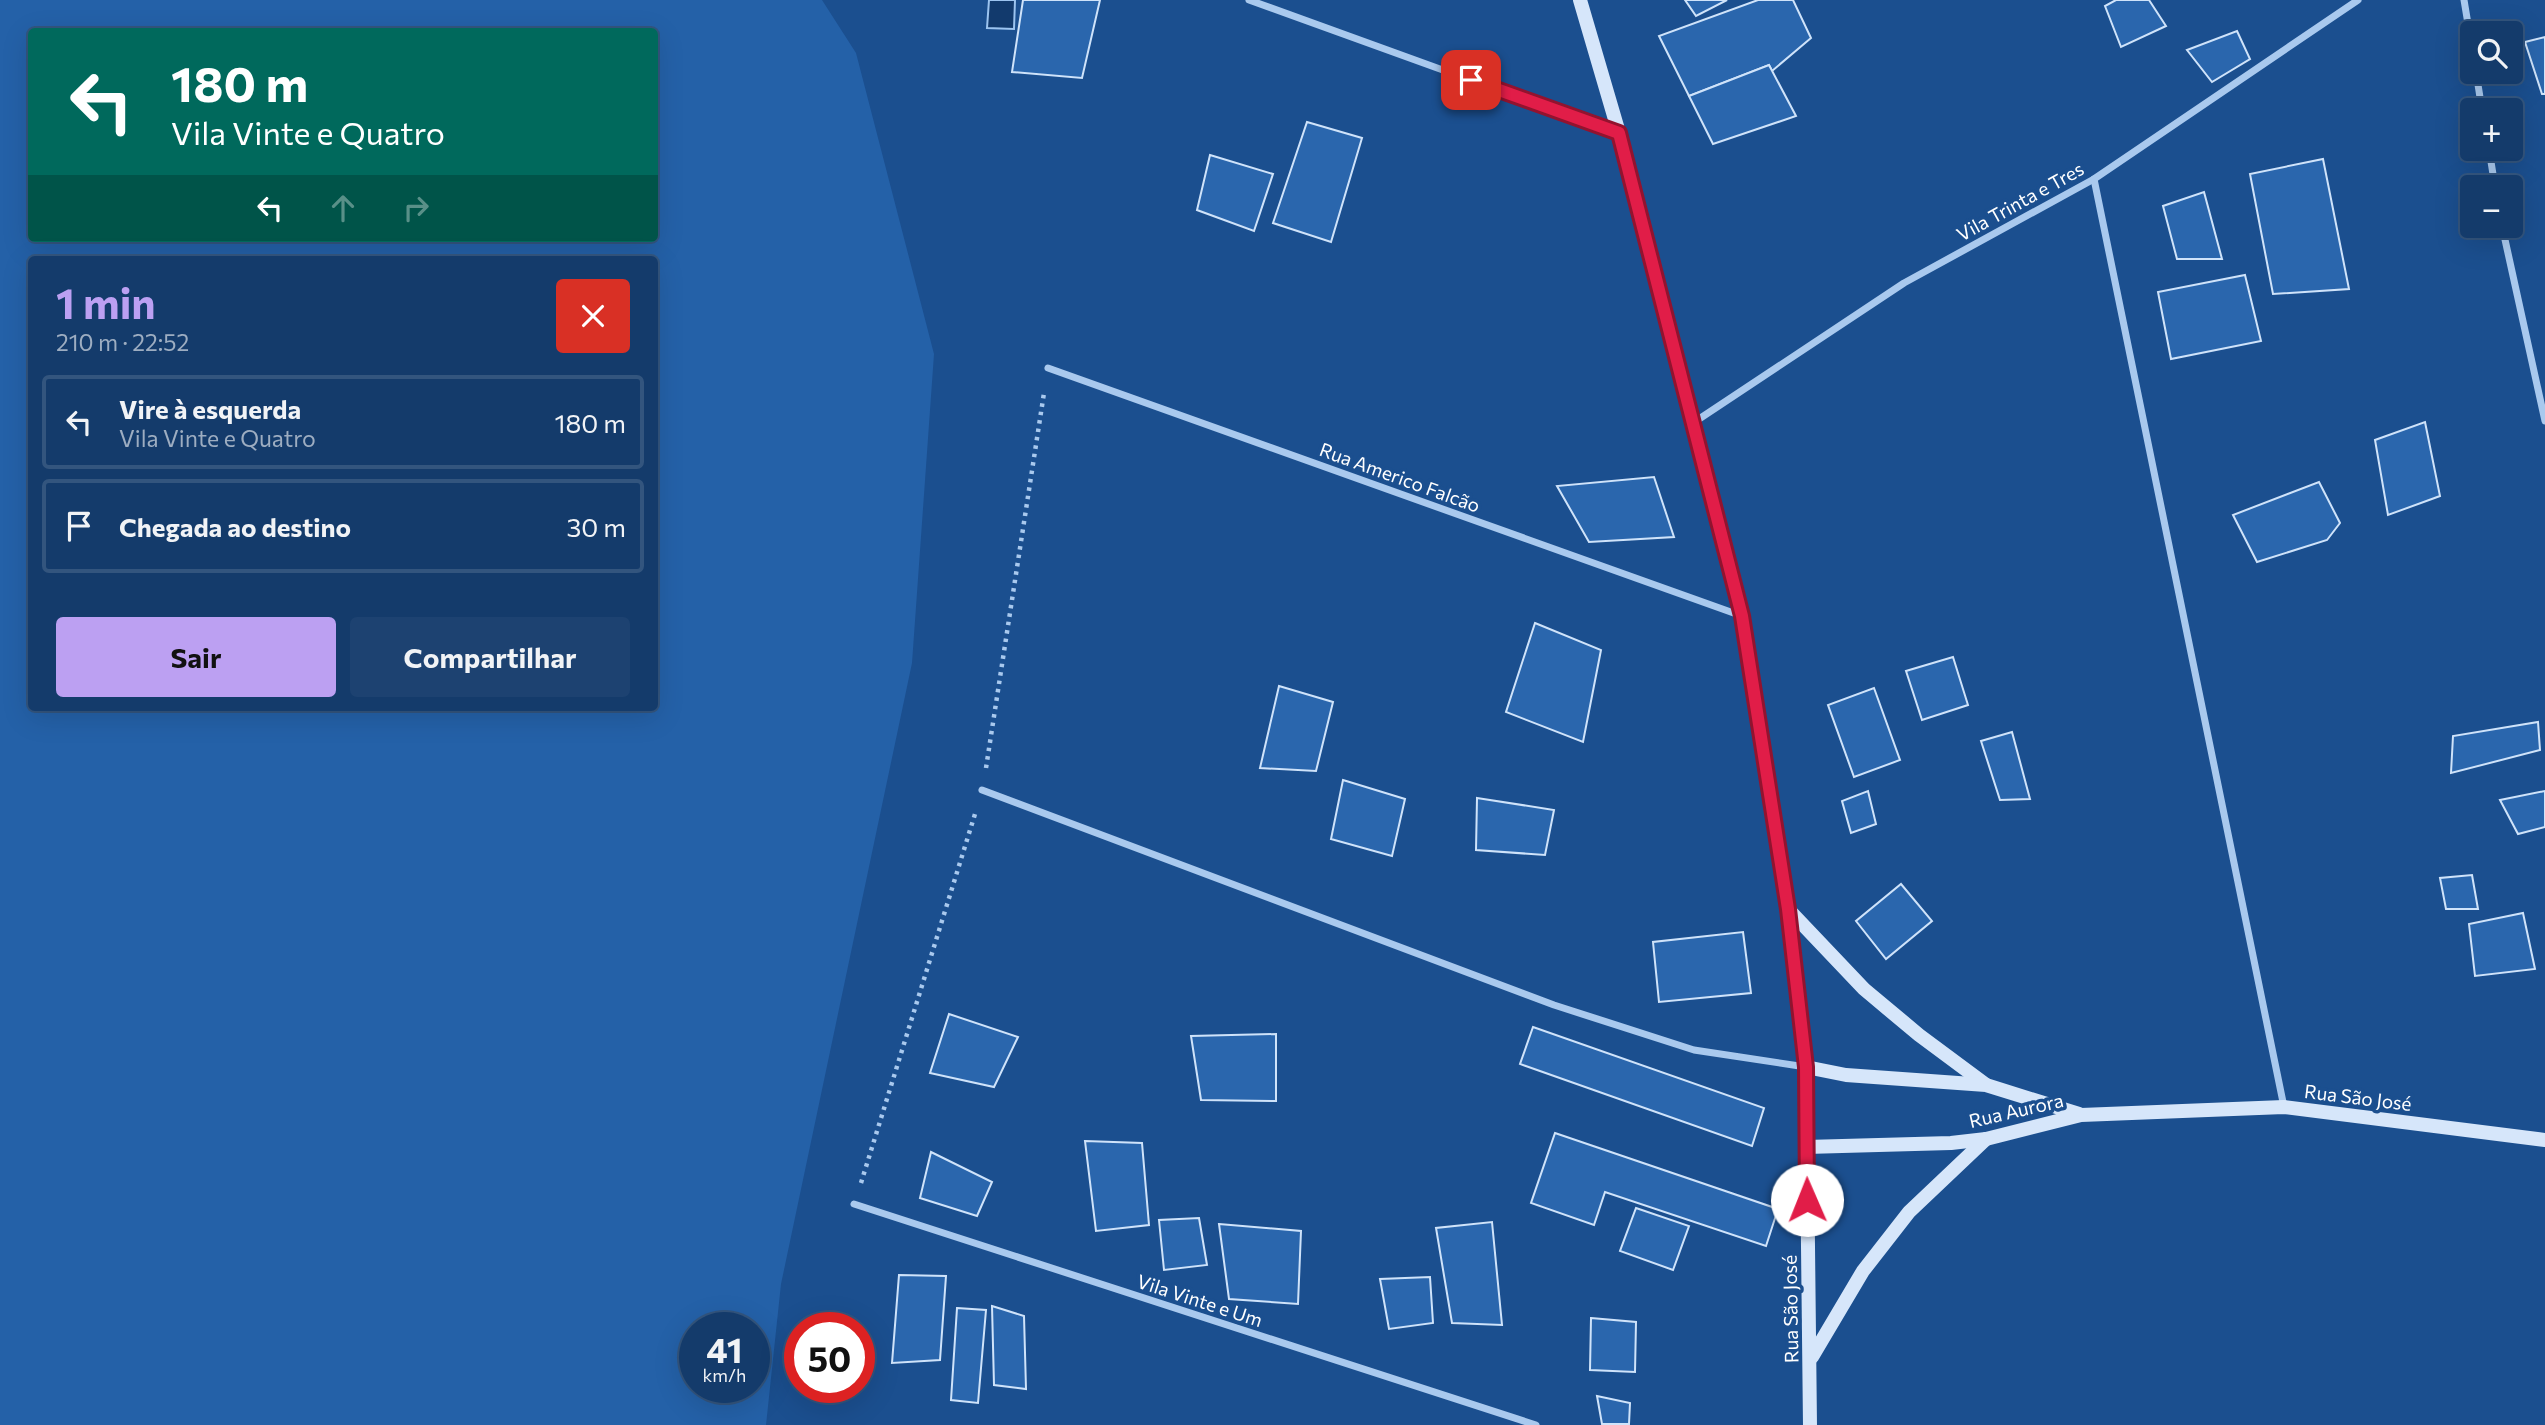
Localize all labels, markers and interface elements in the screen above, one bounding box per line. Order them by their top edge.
map controls [2460,21,2523,238]
button: search [2460,21,2523,84]
pin [1441,50,1501,110]
text: 180 m [171,52,308,112]
icon: left [56,56,147,147]
icon: arrive [1452,61,1490,99]
button: + [2460,98,2523,161]
text: Vila Vinte e Quatro [171,112,445,152]
street label: Vila Trinta e Tres [1952,157,2088,245]
button: − [2460,175,2523,238]
icon: left [251,189,289,227]
icon: ahead [324,189,362,227]
icon: right [397,189,435,227]
text: 1 min [56,276,156,328]
button: close [556,279,630,353]
text: 210 m · 22:52 [56,328,189,356]
text: Vire à esquerda [119,393,301,424]
icon: left [60,403,98,441]
text: 180 m [554,407,626,438]
text: Vila Vinte e Quatro [119,424,316,452]
street label: Rua Americo Falcão [1317,437,1483,517]
icon: arrive [60,507,98,545]
text: Chegada ao destino [119,511,351,542]
text: 30 m [567,511,626,542]
button: Sair [56,617,336,697]
button: Compartilhar [350,617,630,697]
street label: Rua São José [2303,1079,2413,1115]
street label: Rua Aurora [1966,1088,2066,1132]
position arrow [1770,1163,1844,1237]
street label: Rua São José [1778,1255,1802,1363]
street label: Vila Vinte e Um [1134,1269,1266,1331]
speed limit sign: 50 [784,1312,875,1403]
text: 41 [706,1327,743,1370]
text: km/h [703,1364,746,1386]

